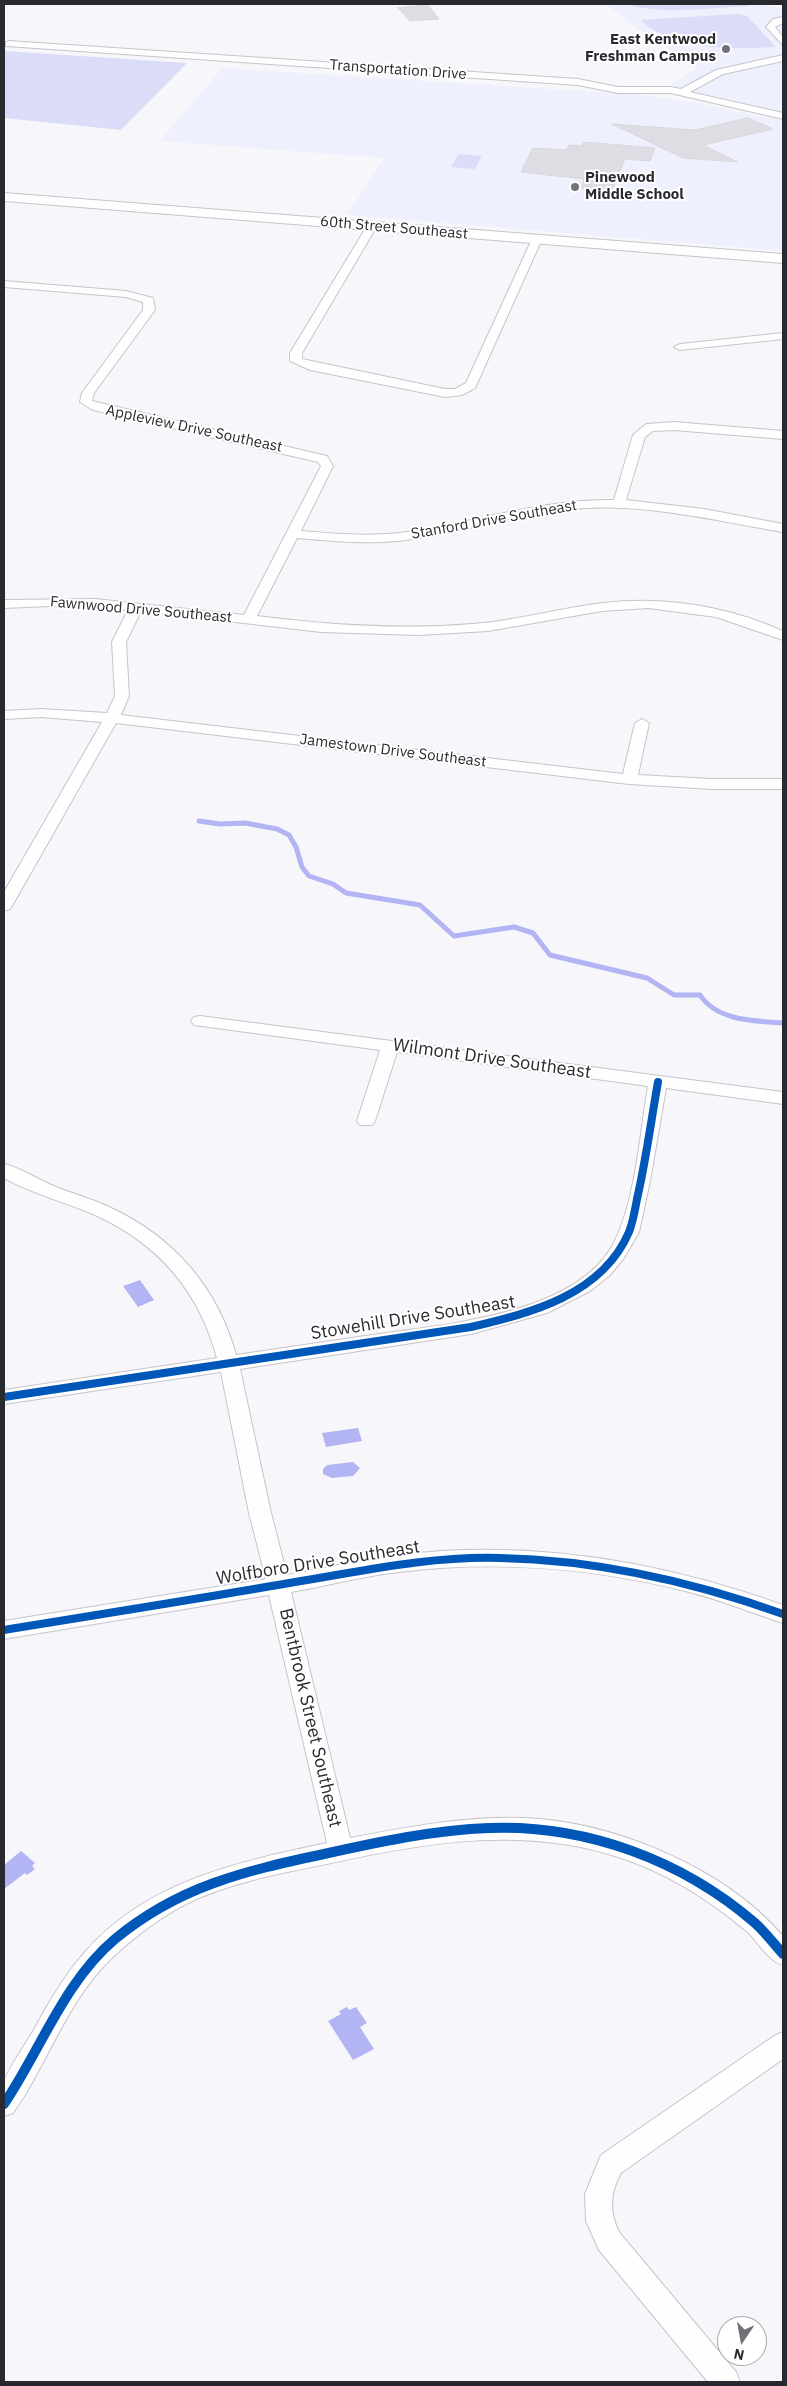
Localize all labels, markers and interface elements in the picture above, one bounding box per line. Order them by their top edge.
place label: East Kentwood Freshman Campus [585,31,716,66]
marker: East Kentwood Freshman Campus [720,43,732,55]
street label: Transportation Drive [329,56,467,84]
place label: Pinewood Middle School [585,169,684,204]
marker: Pinewood Middle School [569,181,581,193]
street label: 60th Street Southeast [319,213,469,243]
street label: Appleview Drive Southeast [104,401,284,457]
street label: Stanford Drive Southeast [410,497,578,543]
street label: Fawnwood Drive Southeast [49,593,233,627]
street label: Jamestown Drive Southeast [299,731,487,771]
street label: Wilmont Drive Southeast [392,1034,592,1084]
street label: Stowehill Drive Southeast [309,1291,517,1345]
street label: Wolfboro Drive Southeast [215,1536,421,1590]
street label: Bentbrook Street Southeast [274,1606,346,1830]
north arrow [717,2316,767,2366]
text: N [732,2345,746,2365]

